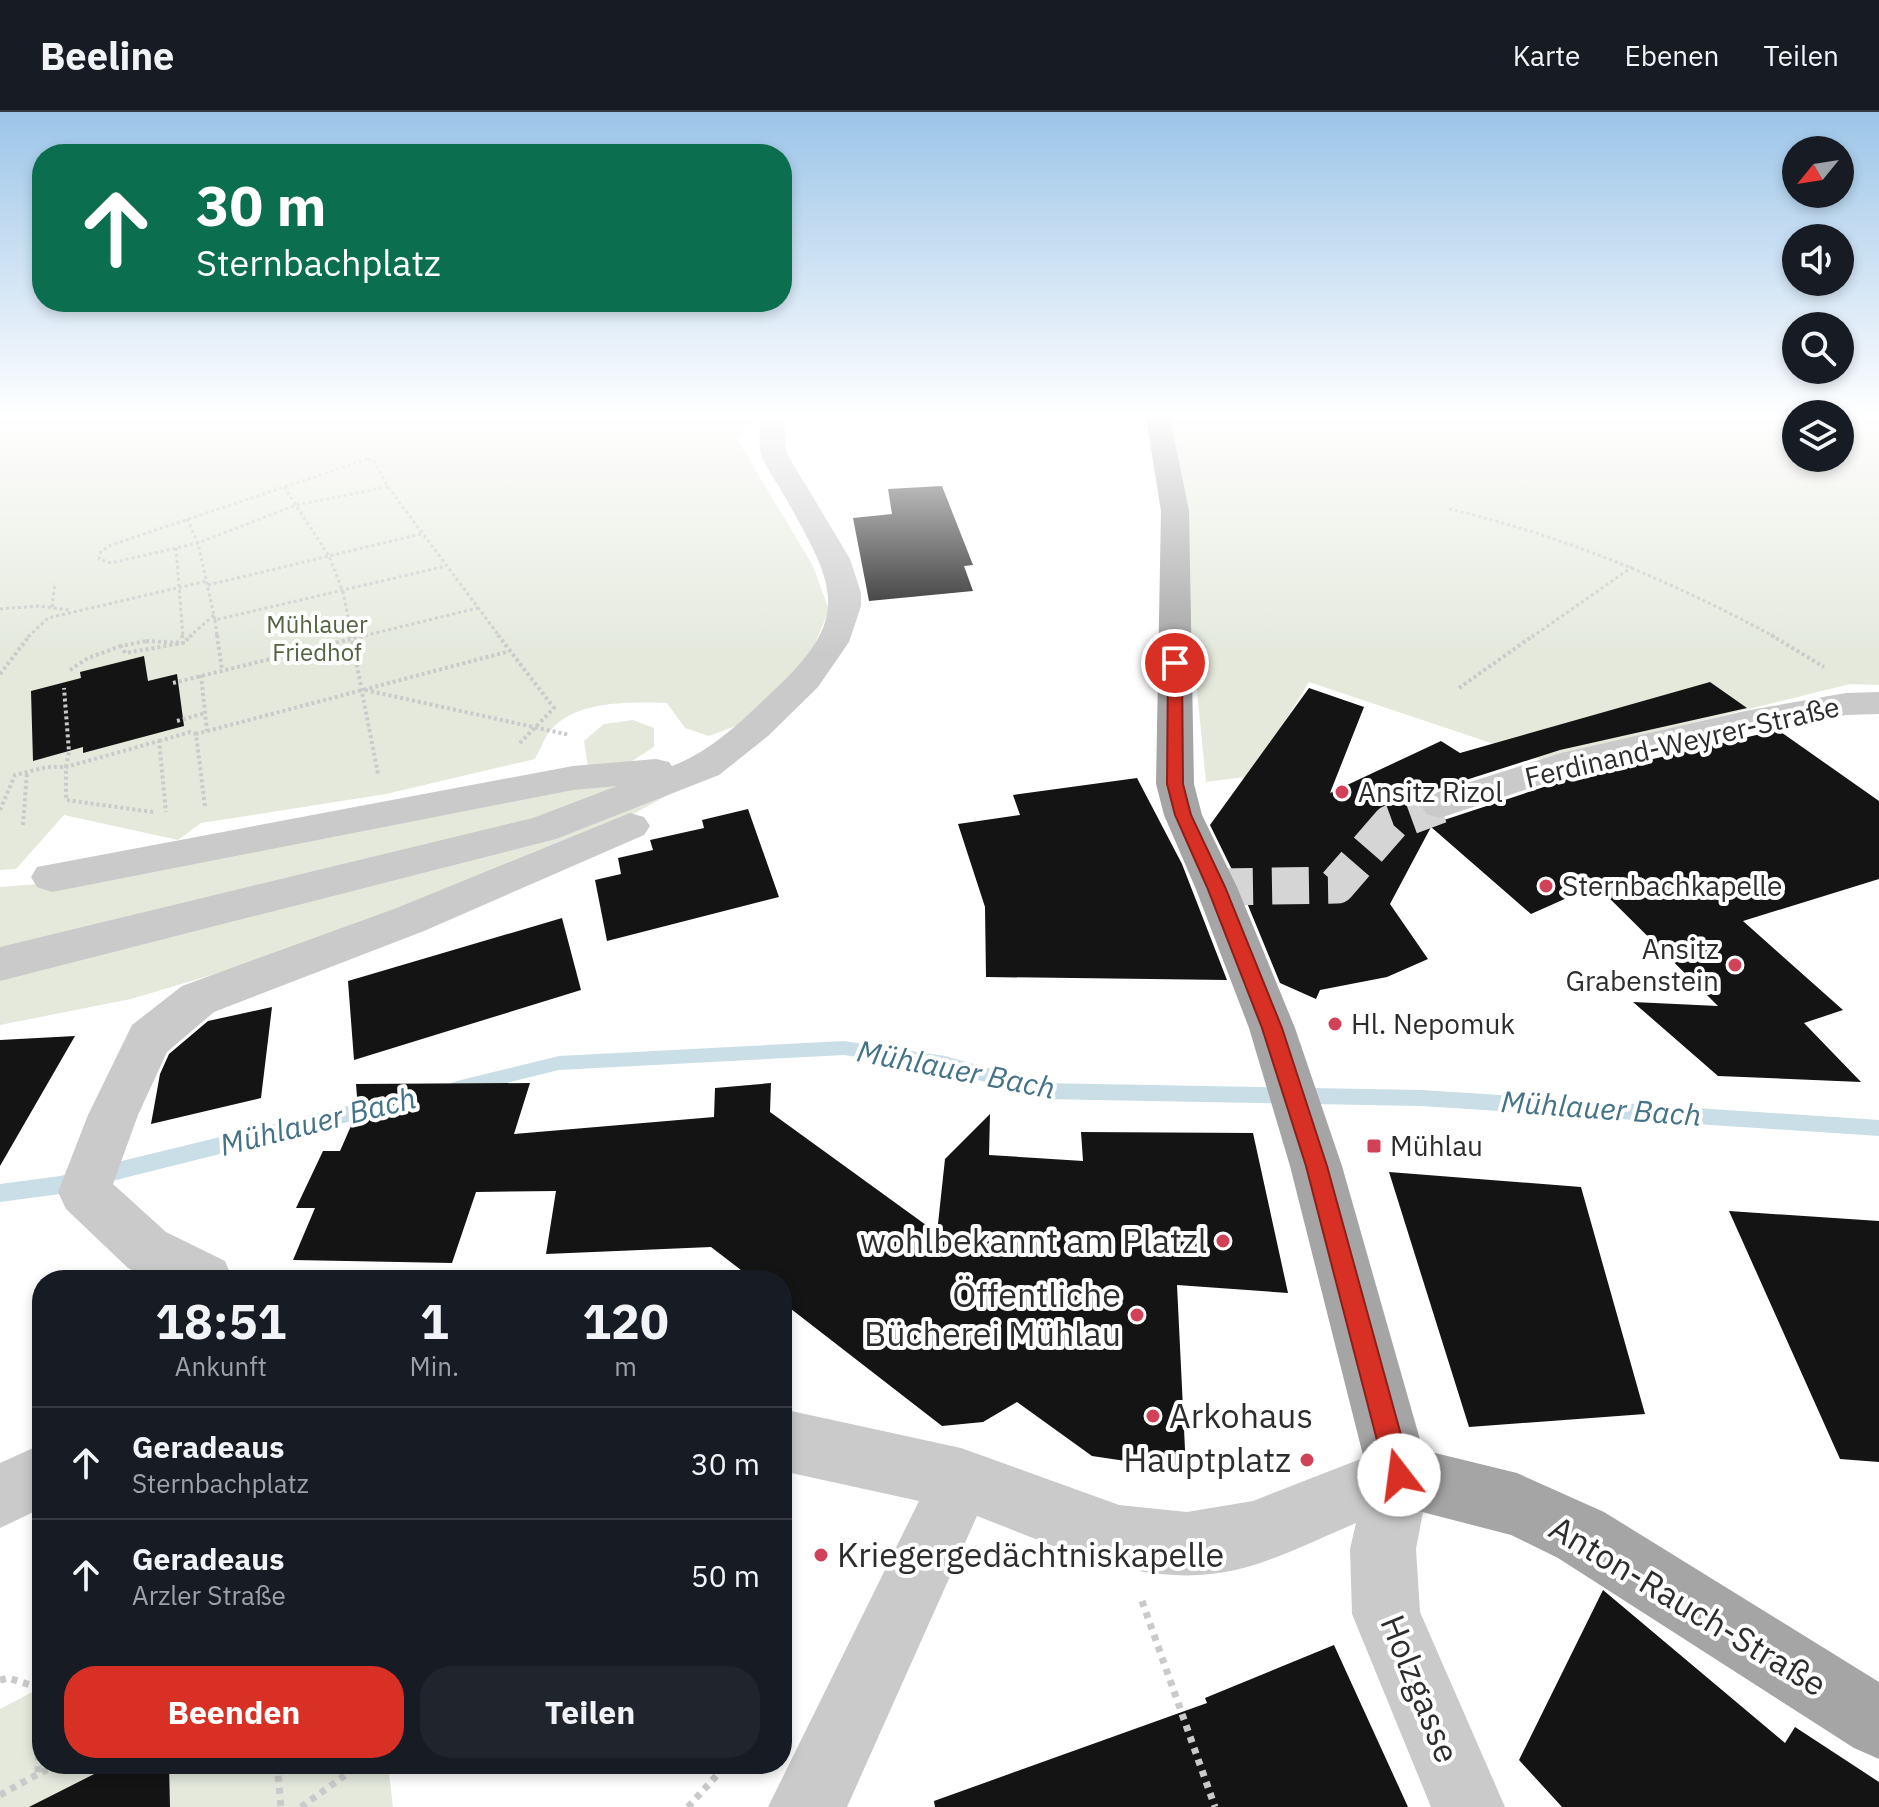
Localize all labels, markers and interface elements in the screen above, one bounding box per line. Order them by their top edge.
text: Beeline [40,31,174,80]
text: Karte [1513,37,1580,74]
text: Ebenen [1624,37,1720,74]
text: Teilen [1764,37,1839,74]
north arrow [1782,136,1854,208]
map controls [1782,136,1854,472]
text: 30 m [196,169,326,241]
icon: ahead [64,176,168,280]
button: sound [1782,224,1854,296]
text: Sternbachplatz [196,239,441,286]
button: search [1782,312,1854,384]
button: layers [1782,400,1854,472]
park label: Mühlauer Friedhof [266,608,368,668]
pin [1141,629,1209,697]
icon: arrive [1153,641,1197,685]
street label: Ferdinand-Weyrer-Straße [1521,687,1843,796]
place label: Ansitz Rizol [1358,773,1503,810]
marker: Ansitz Rizol [1333,783,1351,801]
place label: Sternbachkapelle [1562,867,1782,904]
marker: Sternbachkapelle [1537,877,1555,895]
place label: Ansitz Grabenstein [1565,930,1719,999]
marker: Ansitz Grabenstein [1726,956,1744,974]
place label: Hl. Nepomuk [1351,1005,1515,1042]
marker: Hl. Nepomuk [1326,1015,1344,1033]
water label: Mühlauer Bach [854,1030,1058,1107]
water label: Mühlauer Bach [216,1077,420,1164]
water label: Mühlauer Bach [1500,1081,1703,1134]
place label: Mühlau [1390,1127,1483,1164]
marker: Mühlau [1365,1137,1383,1155]
place label: wohlbekannt am Platzl [860,1218,1207,1262]
marker: wohlbekannt am Platzl [1214,1232,1232,1250]
place label: Öffentliche Bücherei Mühlau [864,1272,1121,1355]
text: 18:51 [155,1290,286,1352]
text: 1 [420,1290,449,1352]
text: 120 [582,1290,669,1352]
marker: Öffentliche Bücherei Mühlau [1128,1306,1146,1324]
text: Ankunft [175,1349,267,1383]
text: Min. [410,1349,459,1383]
text: m [614,1349,637,1383]
place label: Arkohaus [1169,1393,1313,1437]
marker: Arkohaus [1144,1407,1162,1425]
text: Geradeaus [132,1427,284,1466]
position arrow [1357,1433,1441,1517]
place label: Hauptplatz [1123,1437,1291,1481]
icon: ahead [64,1441,108,1485]
text: 30 m [691,1444,760,1483]
marker: Hauptplatz [1298,1451,1316,1469]
text: Sternbachplatz [132,1466,309,1500]
street label: Anton-Rauch-Straße [1542,1505,1835,1705]
place label: Kriegergedächtniskapelle [837,1532,1224,1576]
text: Geradeaus [132,1539,284,1578]
marker: Kriegergedächtniskapelle [812,1546,830,1564]
icon: ahead [64,1553,108,1597]
text: 50 m [691,1556,760,1595]
text: Arzler Straße [132,1578,286,1612]
street label: Holzgasse [1371,1608,1470,1769]
button: Beenden [64,1666,404,1758]
button: Teilen [420,1666,760,1758]

